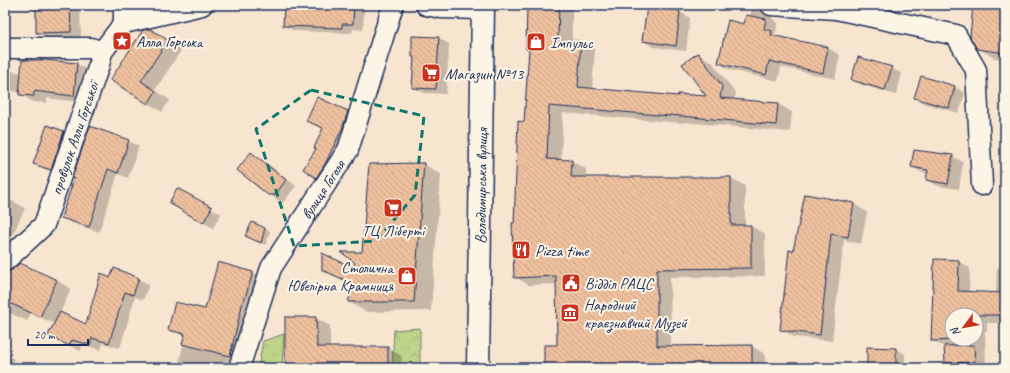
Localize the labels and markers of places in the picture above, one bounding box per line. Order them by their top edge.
place icon: Алла Горська [111,30,133,52]
shop icon: Імпульс [525,31,547,53]
place label: Алла Горська [136,32,204,52]
place label: Імпульс [550,33,594,53]
supermarket icon: Магазин №13 [420,62,442,84]
place label: Магазин №13 [445,64,525,84]
supermarket icon: ТЦ Ліберті [382,197,404,219]
place label: ТЦ Ліберті [362,221,426,241]
restaurant icon: Pizza time [510,239,532,261]
place label: Pizza time [535,241,590,261]
place label: Столична Ювелірна Крамниця [287,258,394,296]
shop icon: Столична Ювелірна Крамниця [396,265,418,287]
public building icon: Відділ РАЦС [560,272,582,294]
place label: Відділ РАЦС [585,274,655,294]
place label: Народний краєзнавчий Музей [584,295,688,333]
museum icon: Народний краєзнавчий Музей [559,302,581,324]

